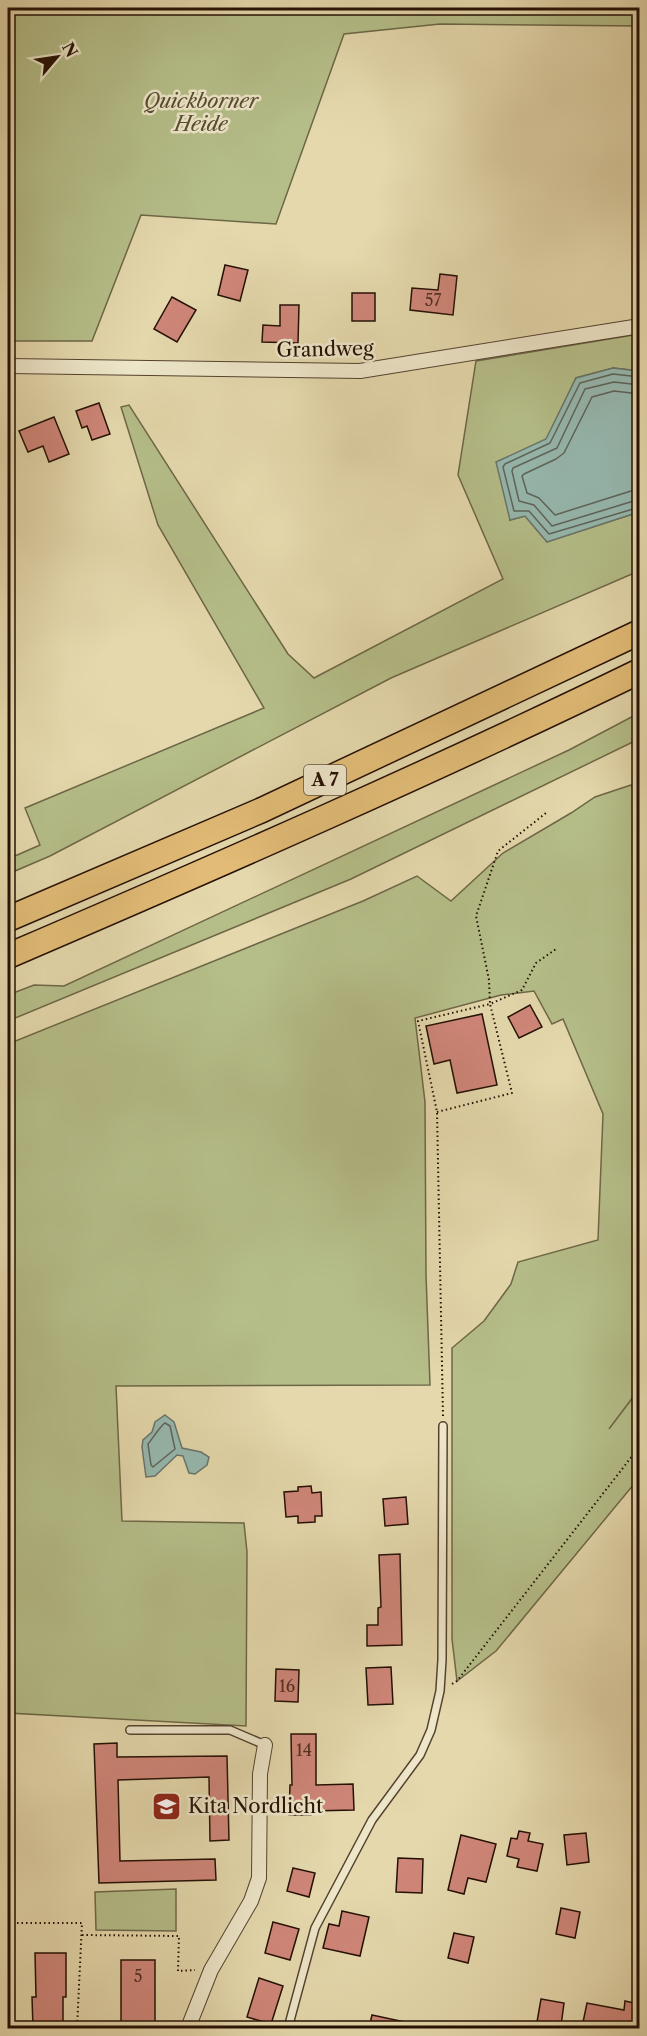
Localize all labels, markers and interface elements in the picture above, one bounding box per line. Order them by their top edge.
north arrow [27,27,87,87]
text: N [58,39,82,61]
park label: Quickborner Heide [144,89,260,136]
house number: 57 [425,290,441,310]
street label: Grandweg [276,336,374,362]
road number: A 7 [304,765,346,795]
house number: 16 [279,1676,295,1696]
house number: 14 [296,1740,312,1760]
school or university icon: Kita Nordlicht [151,1790,183,1822]
place label: Kita Nordlicht [188,1794,323,1818]
house number: 5 [134,1966,142,1986]

